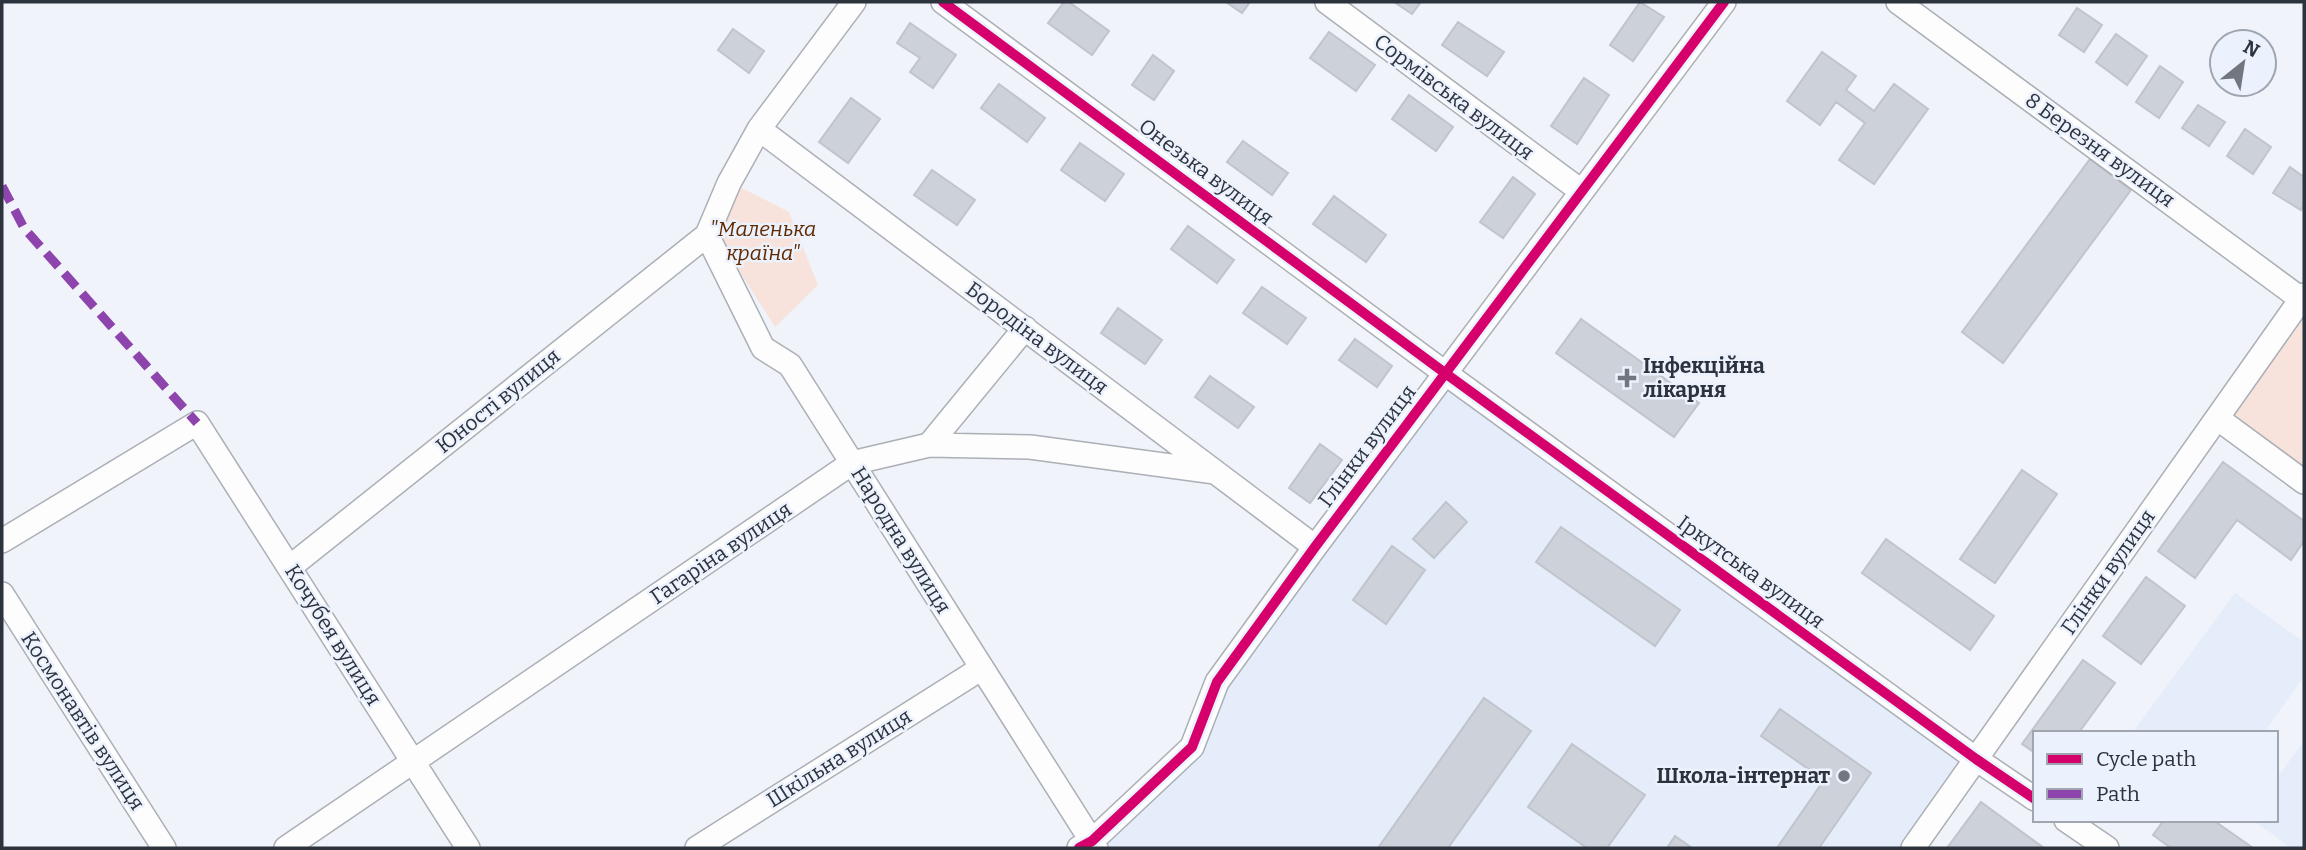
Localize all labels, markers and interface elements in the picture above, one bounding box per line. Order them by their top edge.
street label: Сормівська вулиця [1369,28,1539,166]
north arrow [2208,28,2278,98]
text: N [2239,35,2264,63]
street label: 8 Березня вулиця [2020,87,2180,213]
street label: Онезька вулиця [1134,113,1278,231]
park label: "Маленька країна" [710,216,816,266]
street label: Бородіна вулиця [961,276,1113,400]
street label: Юності вулиця [431,343,565,459]
place label: Інфекційна лікарня [1643,353,1765,403]
marker: Інфекційна лікарня [1617,368,1637,388]
street label: Глінки вулиця [1313,380,1421,512]
street label: Народна вулиця [845,462,957,618]
street label: Гагаріна вулиця [645,496,797,610]
street label: Глінки вулиця [2055,505,2161,639]
street label: Іркутська вулиця [1672,510,1830,634]
street label: Кочубея вулиця [279,560,387,710]
street label: Космонавтів вулиця [16,627,150,815]
street label: Шкільна вулиця [762,703,916,813]
legend [2033,731,2278,822]
text: Cycle path [2096,746,2196,772]
place label: Школа-інтернат [1656,763,1830,789]
marker: Школа-інтернат [1836,768,1852,784]
text: Path [2096,781,2140,807]

